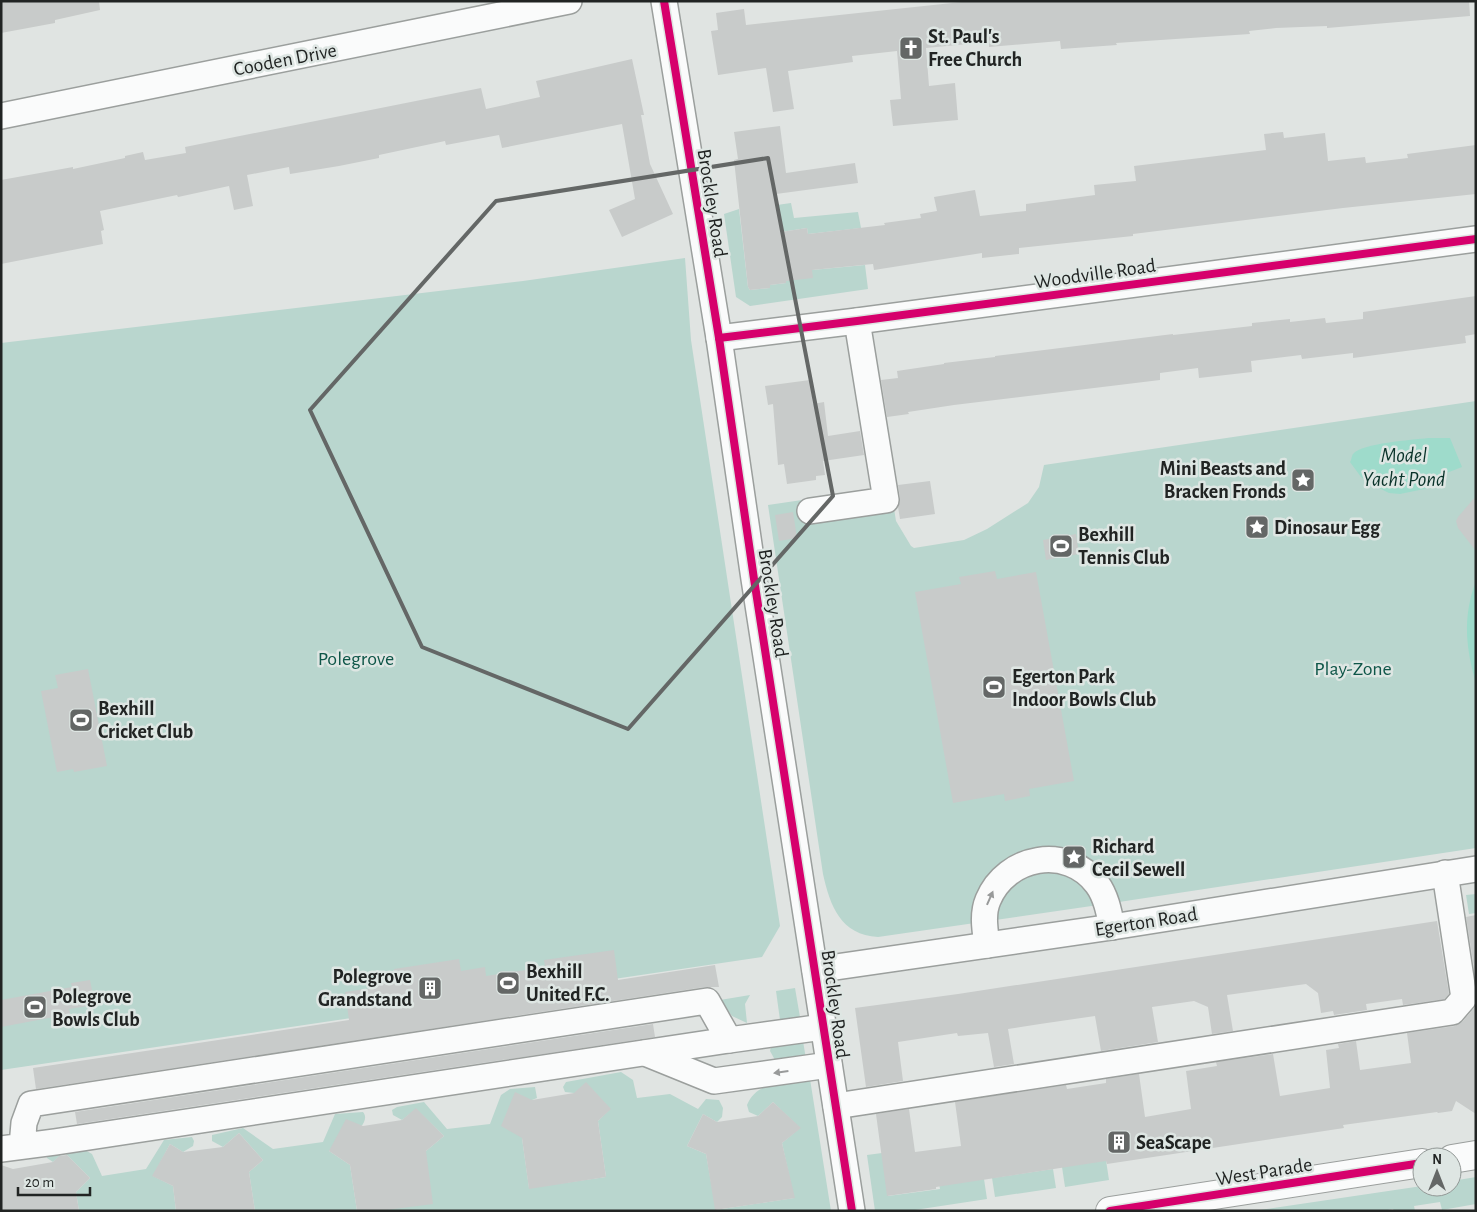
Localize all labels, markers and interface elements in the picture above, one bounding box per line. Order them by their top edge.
place label: St. Paul's Free Church [928,27,1022,70]
church icon: St. Paul's Free Church [898,35,924,61]
street label: Cooden Drive [232,40,338,80]
street label: Brockley Road [694,148,730,259]
street label: Woodville Road [1033,256,1157,292]
water label: Model Yacht Pond [1363,445,1445,490]
place label: Mini Beasts and Bracken Fronds [1160,459,1286,502]
place icon: Mini Beasts and Bracken Fronds [1290,467,1316,493]
place icon: Dinosaur Egg [1244,514,1270,540]
place label: Dinosaur Egg [1274,518,1381,538]
place label: Bexhill Tennis Club [1078,525,1170,568]
sports icon: Bexhill Tennis Club [1048,533,1074,559]
street label: Brockley Road [755,548,791,659]
park label: Polegrove [318,649,394,669]
park label: Play-Zone [1314,659,1392,679]
place label: Egerton Park Indoor Bowls Club [1012,667,1156,710]
sports icon: Egerton Park Indoor Bowls Club [981,674,1007,700]
place label: Bexhill Cricket Club [98,699,193,742]
sports icon: Bexhill Cricket Club [68,707,94,733]
place label: Richard Cecil Sewell [1092,837,1185,880]
place icon: Richard Cecil Sewell [1061,844,1087,870]
one-way arrow [987,891,995,905]
street label: Egerton Road [1094,904,1199,940]
street label: Brockley Road [817,949,853,1060]
place label: Bexhill United F.C. [526,962,610,1005]
place label: Polegrove Grandstand [318,967,412,1010]
sports icon: Bexhill United F.C. [495,970,521,996]
building icon: Polegrove Grandstand [417,975,443,1001]
place label: Polegrove Bowls Club [52,987,140,1030]
sports icon: Polegrove Bowls Club [22,994,48,1020]
one-way arrow [772,1068,788,1076]
building icon: SeaScape [1106,1129,1132,1155]
place label: SeaScape [1136,1133,1211,1153]
north arrow [1412,1147,1462,1197]
text: N [1432,1153,1442,1167]
street label: West Parade [1215,1155,1314,1189]
scale bar [18,1164,90,1196]
text: 20 m [25,1175,54,1190]

